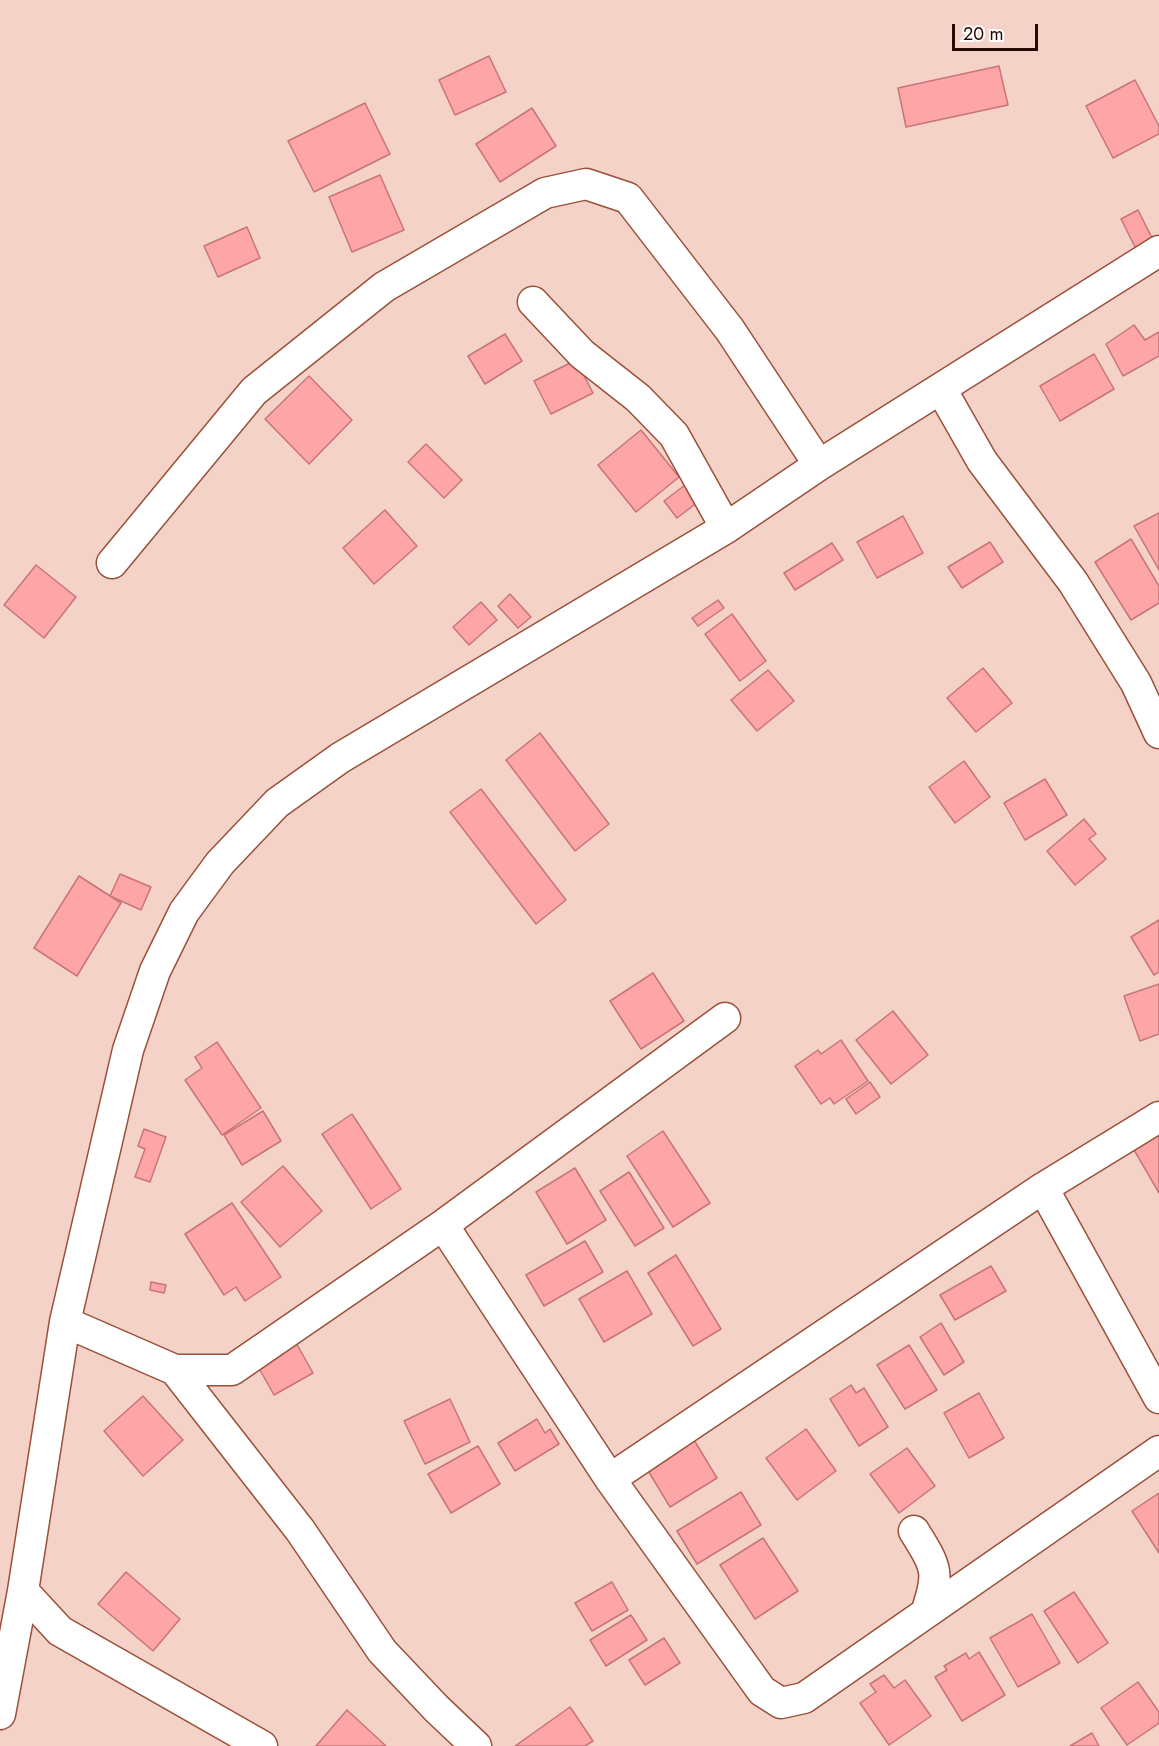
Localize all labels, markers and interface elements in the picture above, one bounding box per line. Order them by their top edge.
scale bar [955,12,1040,50]
text: 20 m [963,21,1003,47]

